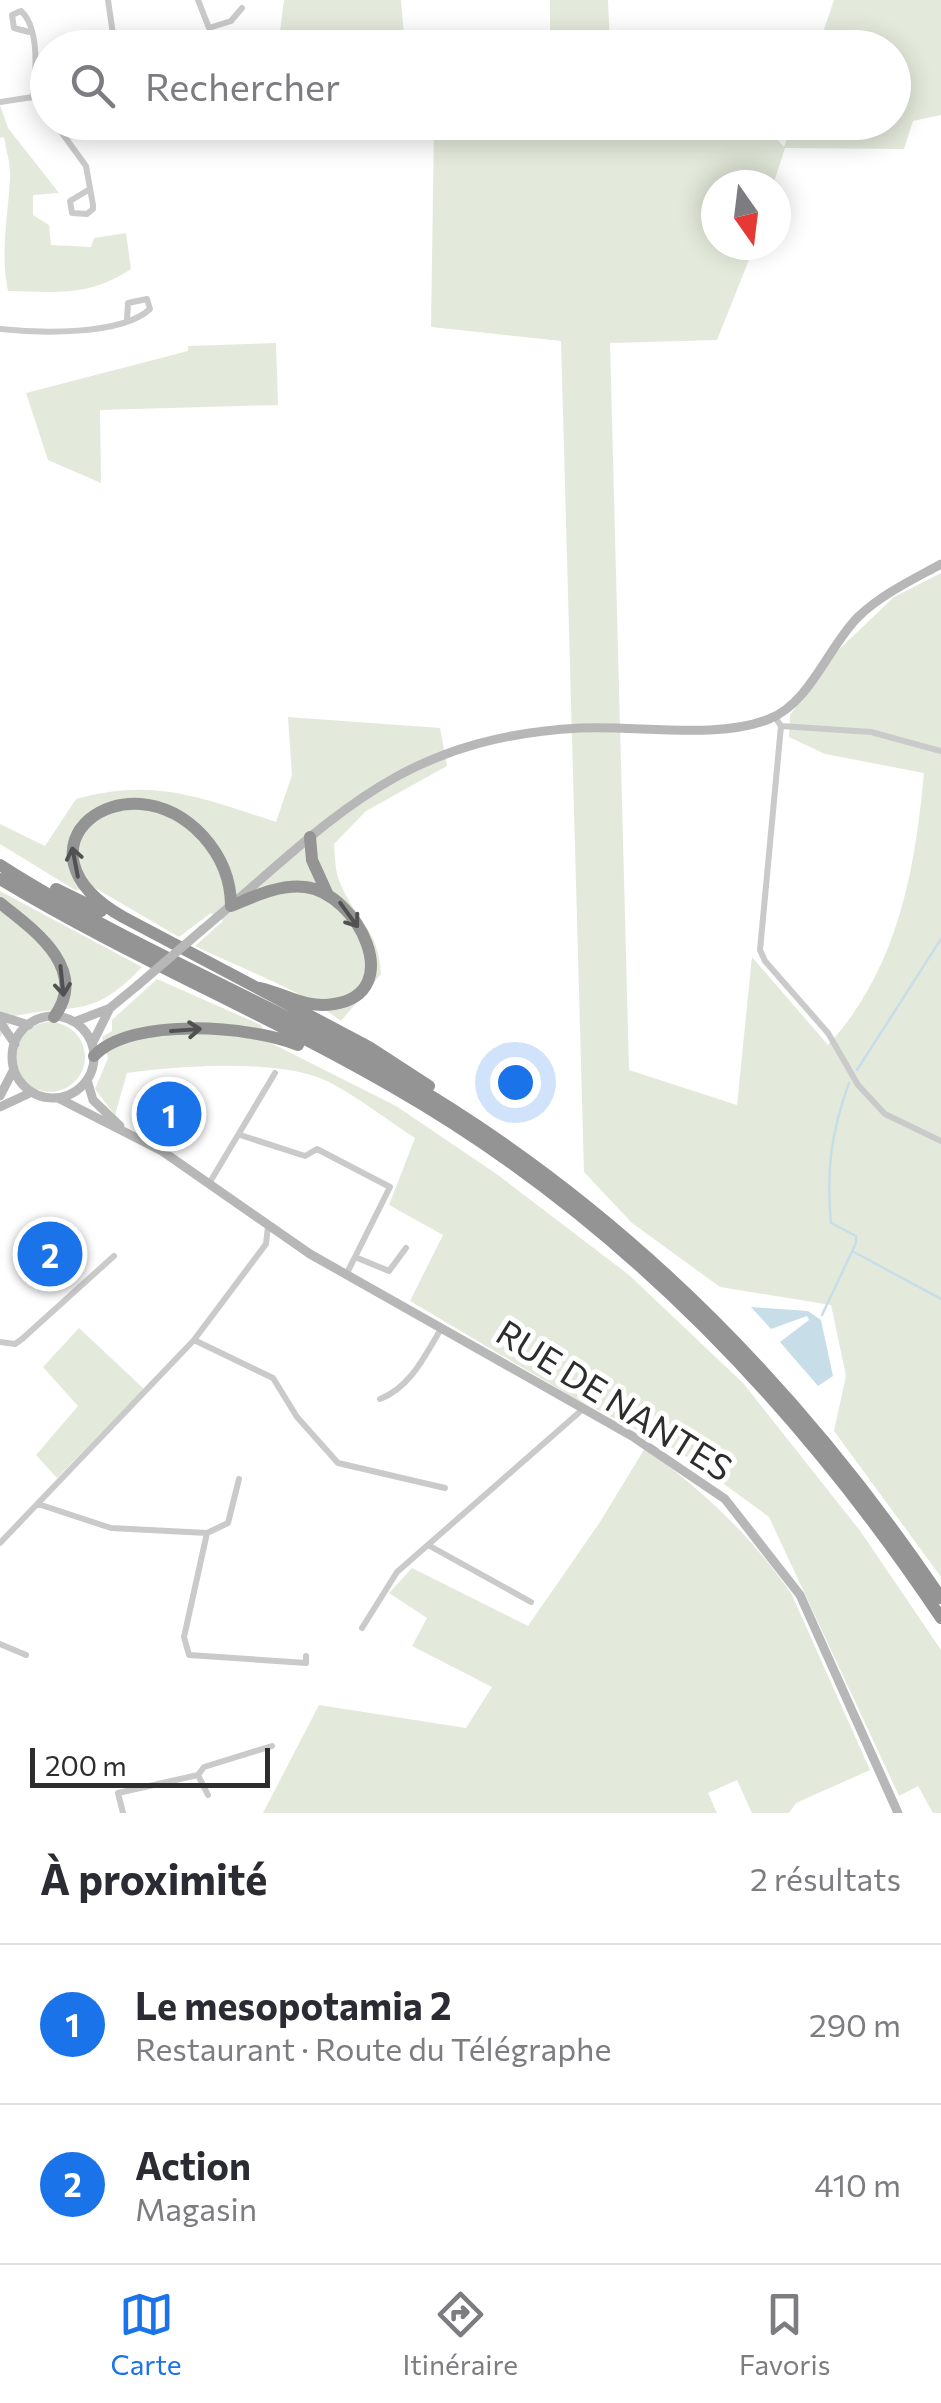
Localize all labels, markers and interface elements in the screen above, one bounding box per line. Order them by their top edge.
search box [30,30,911,140]
icon: search [65,58,120,113]
text: Rechercher [145,62,340,109]
north arrow [701,170,791,260]
one-way arrow [65,847,84,879]
one-way arrow [339,901,360,928]
one-way arrow [53,964,72,997]
one-way arrow [169,1020,201,1039]
your location [490,1057,541,1108]
pin: 1 [136,1076,202,1152]
pin: 2 [18,1216,82,1292]
street label: RUE DE NANTES [490,1309,741,1489]
scale bar [30,1743,270,1788]
text: 200 m [45,1748,127,1782]
text: À proximité [40,1852,267,1904]
text: 2 résultats [750,1858,901,1898]
text: Le mesopotamia 2 [135,1981,452,2028]
text: 1 [65,2004,80,2044]
text: 290 m [809,2004,901,2044]
text: Restaurant · Route du Télégraphe [135,2028,611,2068]
text: Action [135,2141,251,2188]
text: 2 [63,2164,82,2204]
text: 410 m [814,2164,901,2204]
text: Magasin [135,2188,257,2228]
tab: Carte [110,2287,182,2381]
tab: Itinéraire [402,2287,518,2381]
tab: Favoris [739,2287,831,2381]

